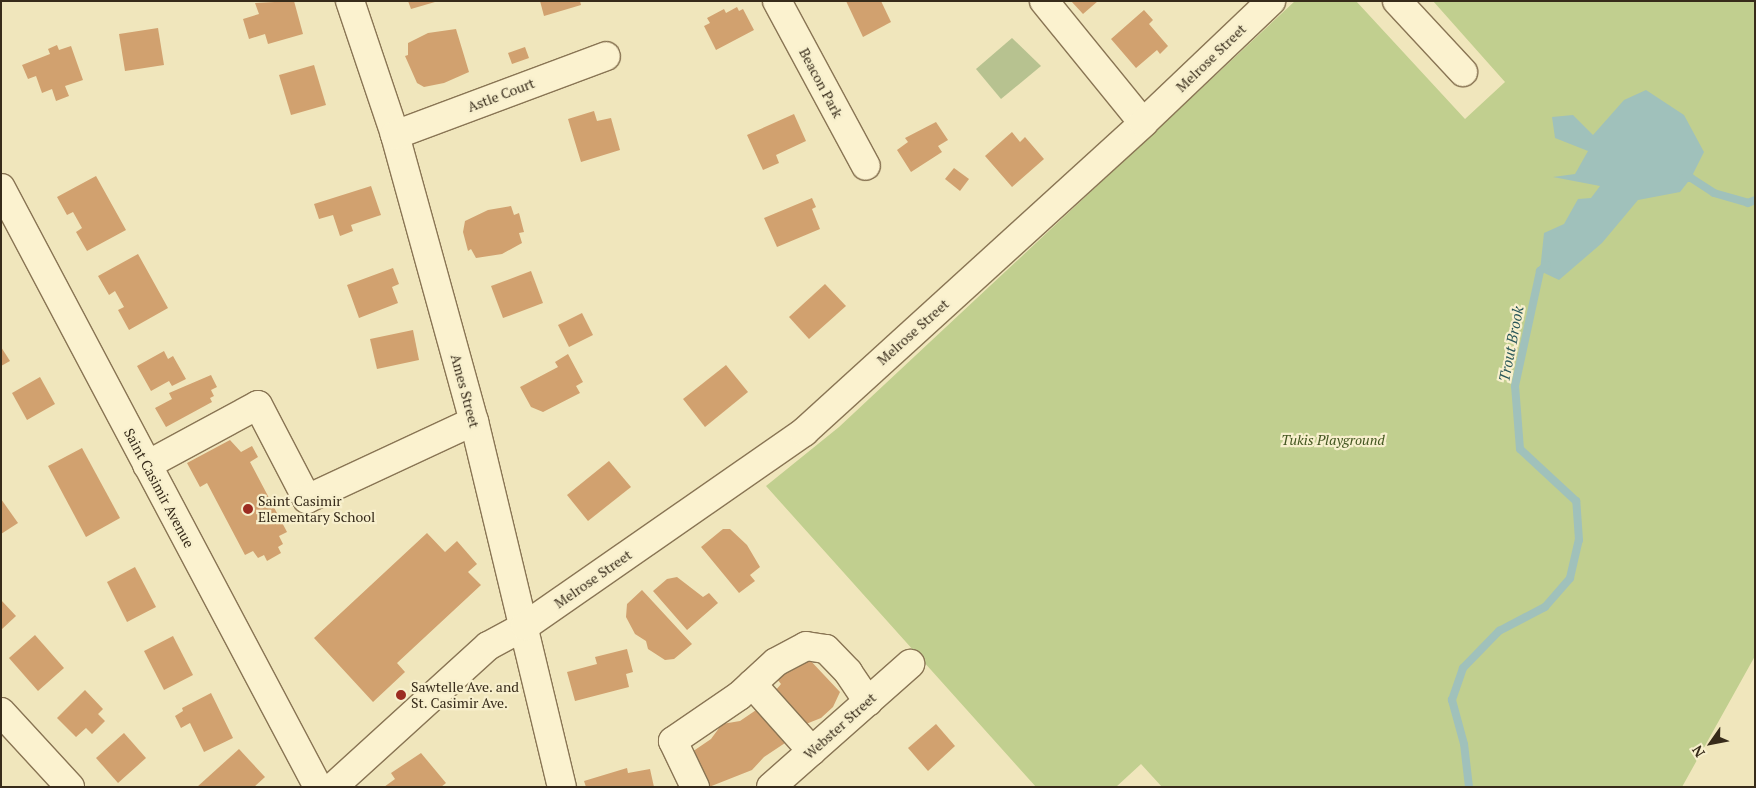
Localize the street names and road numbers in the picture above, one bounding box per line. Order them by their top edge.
street label: Melrose Street [1173,21,1249,95]
street label: Beacon Park [796,45,846,121]
street label: Astle Court [465,75,537,115]
street label: Melrose Street [874,296,952,368]
street label: Ames Street [447,352,483,430]
street label: Saint Casimir Avenue [120,425,198,551]
street label: Melrose Street [551,546,635,612]
street label: Webster Street [800,689,880,763]

